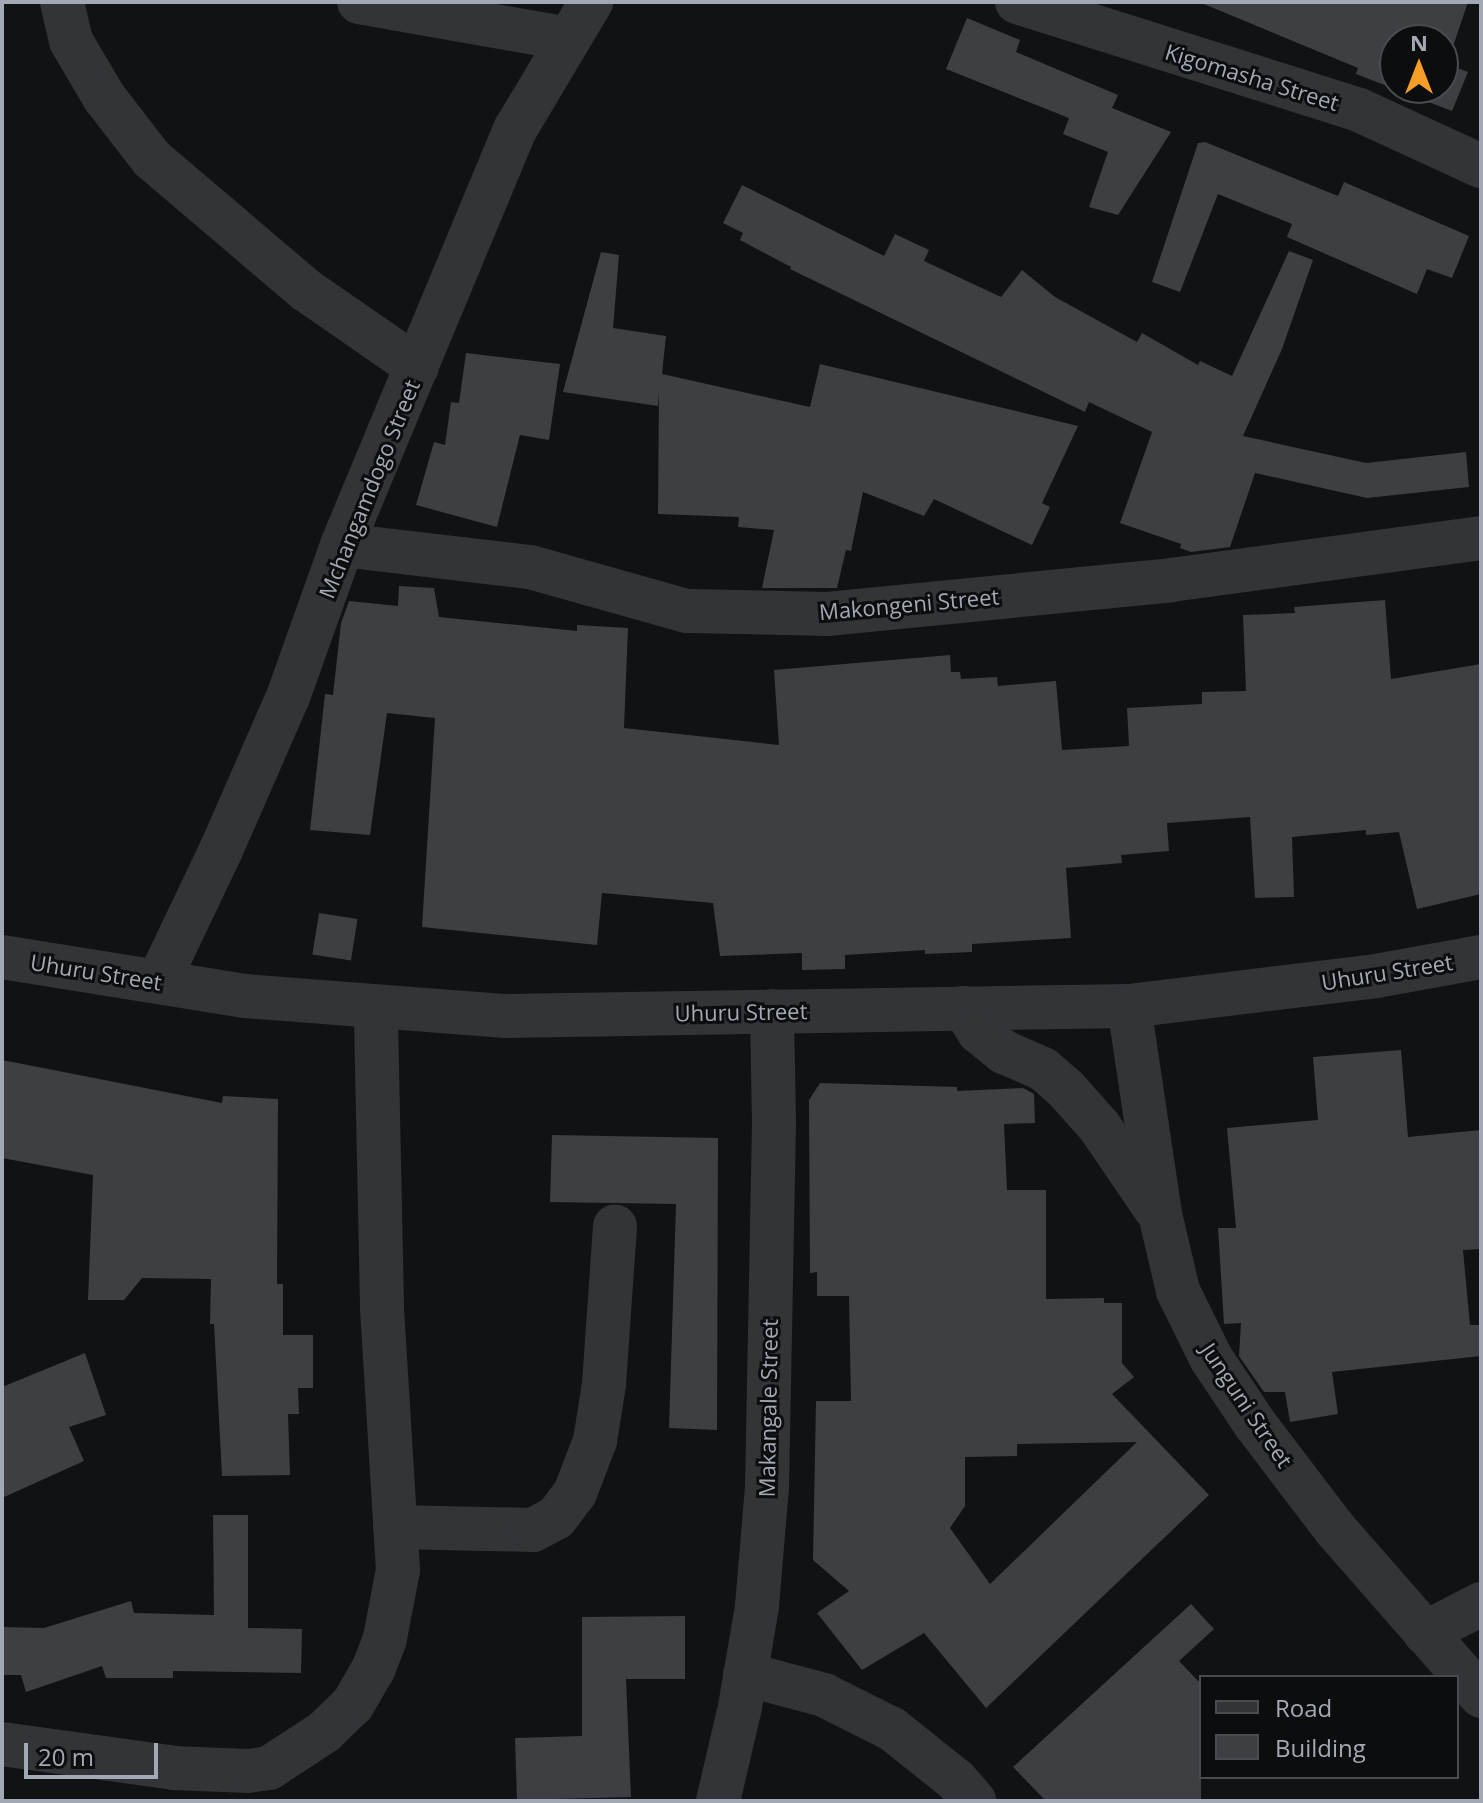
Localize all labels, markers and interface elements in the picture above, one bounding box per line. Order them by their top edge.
north arrow [1379,24,1459,104]
text: N [1410,27,1428,57]
street label: Kigomasha Street [1162,38,1342,116]
street label: Mchangamdogo Street [313,376,425,602]
street label: Makongeni Street [818,583,1000,625]
street label: Uhuru Street [28,949,164,995]
street label: Uhuru Street [1319,949,1455,995]
street label: Uhuru Street [674,998,808,1026]
street label: Makangale Street [753,1319,783,1497]
street label: Junguni Street [1196,1338,1298,1472]
legend [1199,1675,1459,1779]
text: Road [1275,1691,1332,1724]
scale bar [28,1727,162,1777]
text: Building [1275,1731,1366,1764]
text: 20 m [38,1740,94,1773]

